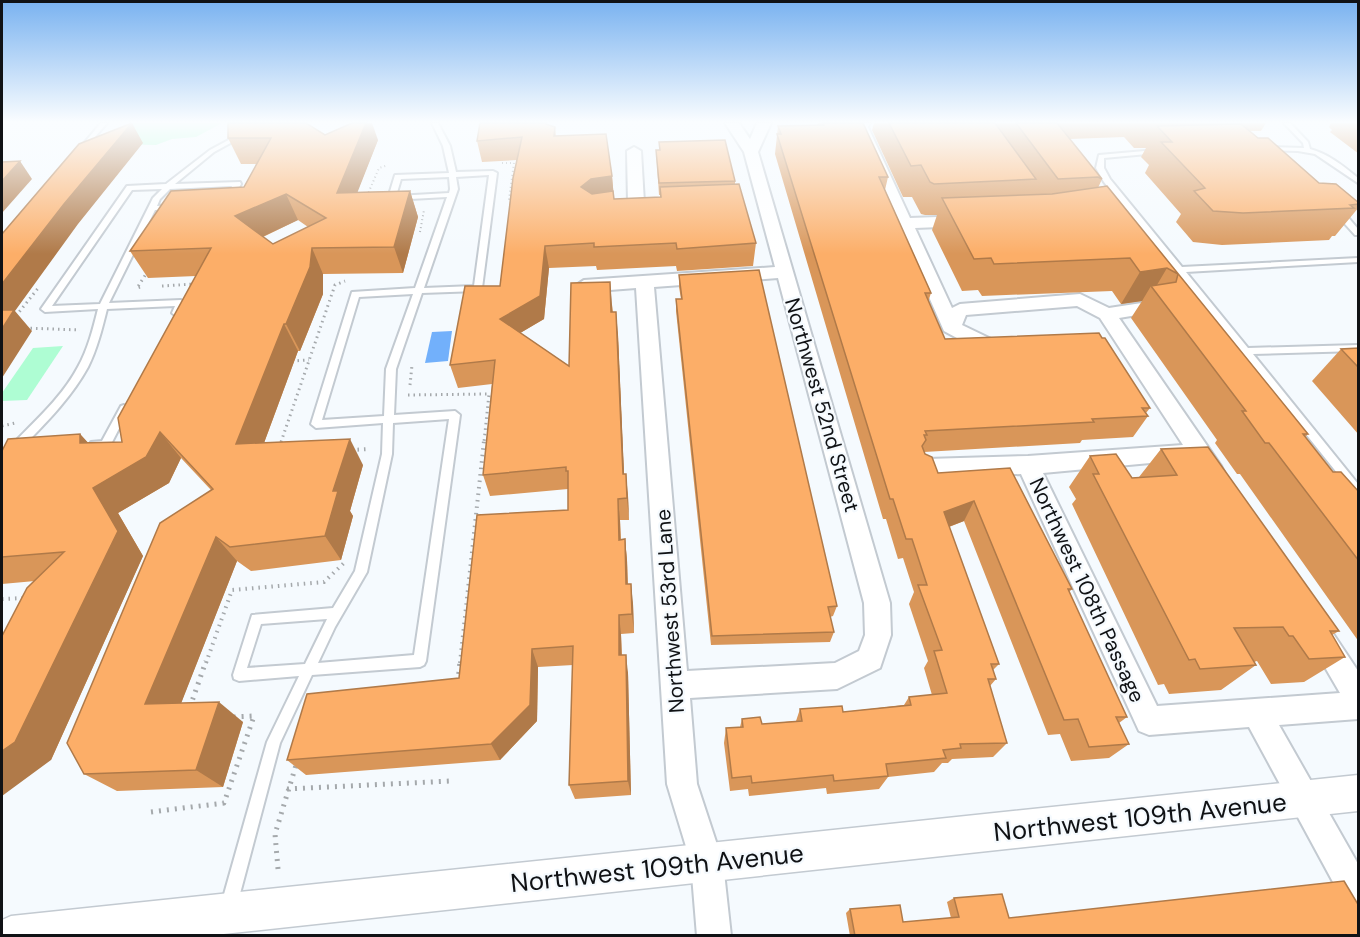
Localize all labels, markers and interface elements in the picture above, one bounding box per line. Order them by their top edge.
street label: Northwest 52nd Street [778,295,866,515]
street label: Northwest 108th Passage [1023,473,1151,707]
street label: Northwest 53rd Lane [649,508,691,714]
street label: Northwest 109th Avenue [992,785,1288,849]
street label: Northwest 109th Avenue [509,836,805,900]

